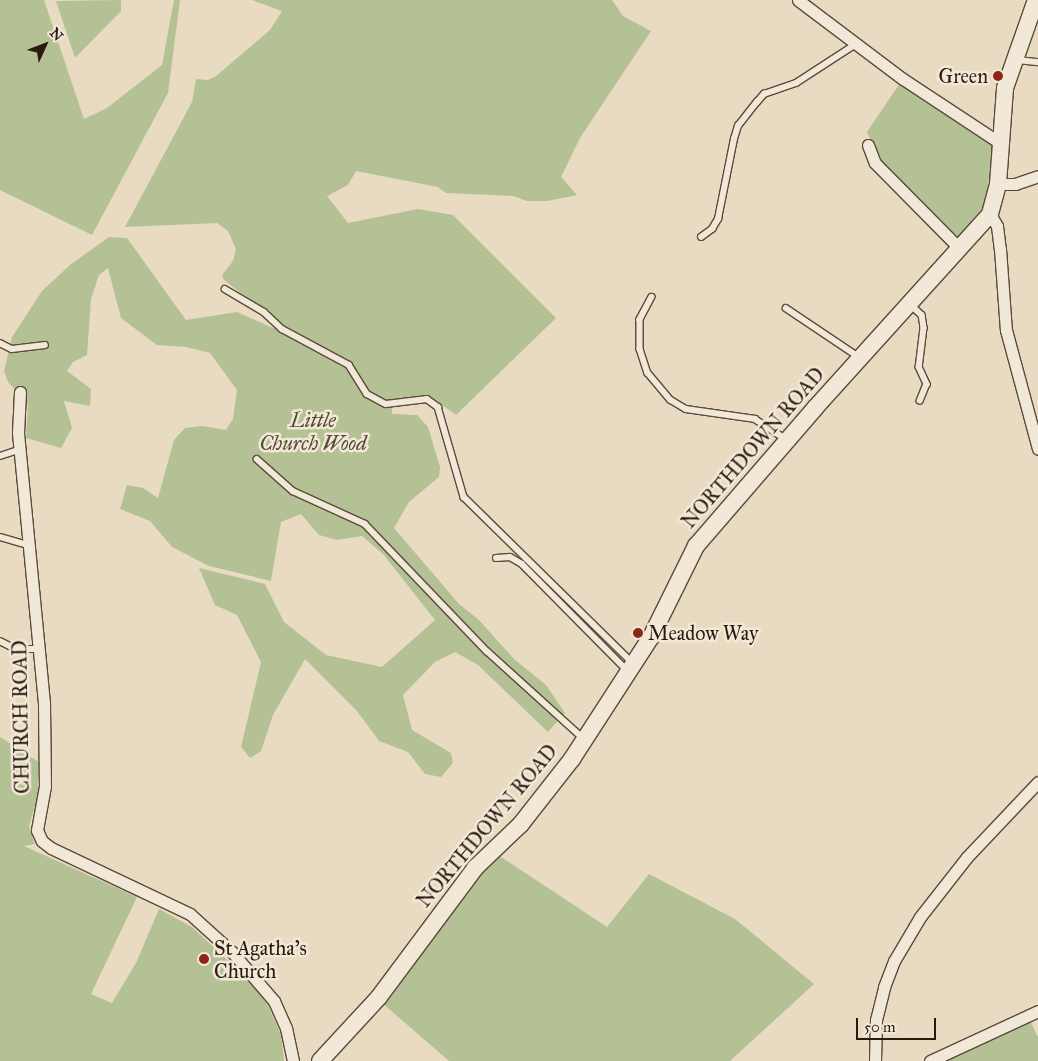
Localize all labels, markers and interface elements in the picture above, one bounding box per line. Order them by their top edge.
north arrow [20,20,70,70]
text: N [46,24,67,45]
place label: Green [939,64,988,88]
marker: Green [992,70,1004,82]
street label: NORTHDOWN ROAD [677,363,829,533]
park label: Little Church Wood [259,409,367,456]
place label: Meadow Way [648,621,758,645]
marker: Meadow Way [632,627,644,639]
street label: CHURCH ROAD [8,640,34,794]
street label: NORTHDOWN ROAD [412,740,562,912]
place label: St Agatha's Church [214,936,307,983]
marker: St Agatha's Church [198,953,210,965]
scale bar [858,1008,938,1040]
text: 50 m [864,1018,896,1036]

